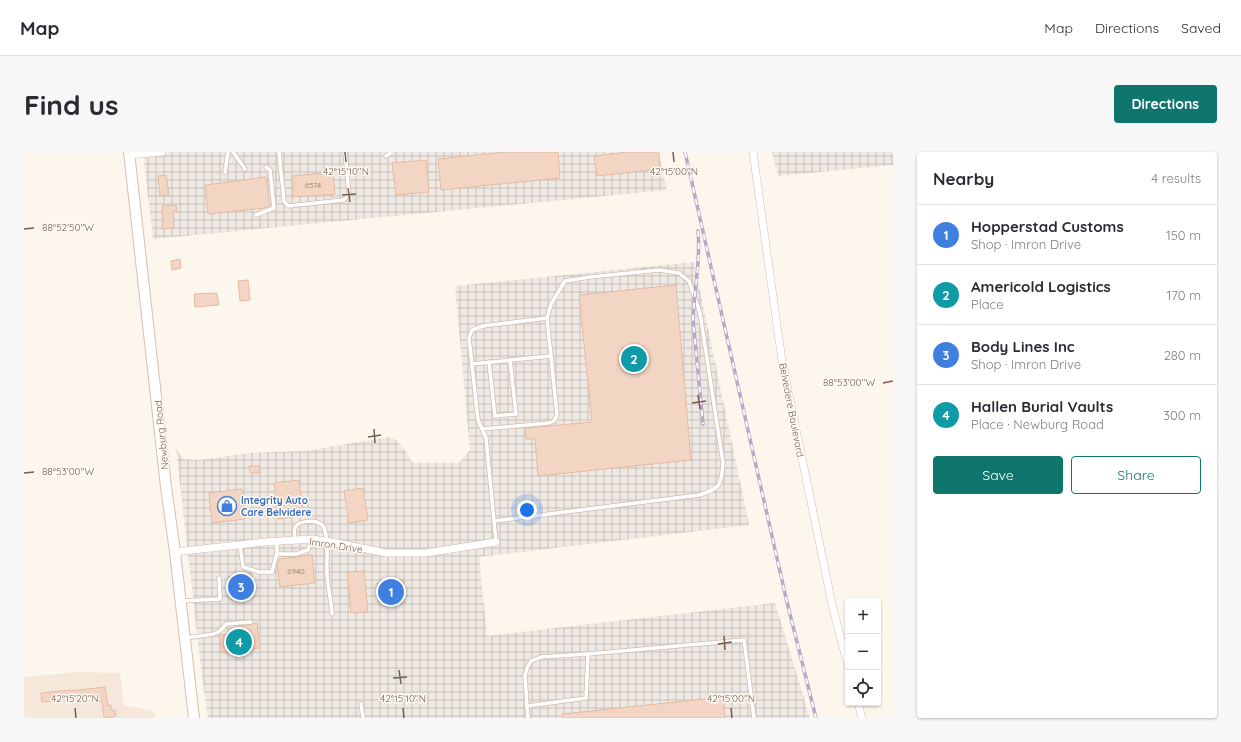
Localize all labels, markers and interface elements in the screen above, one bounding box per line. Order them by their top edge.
text: Map [20,16,59,40]
text: Map [1044,19,1073,37]
text: Directions [1095,19,1159,37]
text: Saved [1181,19,1221,37]
button: Directions [1114,85,1217,123]
text: Find us [24,87,118,122]
text: 42°15'10"N [323,165,369,178]
text: 42°15'00"N [650,165,698,178]
text: Nearby [933,168,994,189]
text: 4 results [1151,170,1201,186]
house number: 6574 [305,180,321,190]
text: Hopperstad Customs [971,217,1124,236]
text: 88°52'50"W [42,221,94,234]
text: 1 [943,227,949,243]
text: 150 m [1166,227,1201,243]
text: Shop · Imron Drive [971,236,1081,252]
text: Americold Logistics [971,277,1111,296]
text: 2 [942,287,950,303]
text: 170 m [1166,287,1201,303]
text: Place [971,296,1004,312]
text: Body Lines Inc [971,337,1075,356]
pin: 2 [621,344,647,374]
text: 3 [943,347,949,363]
text: 280 m [1164,347,1201,363]
text: Shop · Imron Drive [971,356,1081,372]
street label: Belvedere Boulevard [776,362,807,458]
text: 88°53'00"W [823,376,875,389]
text: Hallen Burial Vaults [971,397,1113,416]
street label: Newburg Road [151,400,172,470]
text: 4 [942,407,950,423]
text: 300 m [1163,407,1201,423]
text: Place · Newburg Road [971,416,1104,432]
button: Save [933,456,1063,494]
button: Share [1071,456,1201,494]
text: 88°53'00"W [42,465,94,478]
place label: Integrity Auto Care Belvidere [241,494,312,519]
shop icon: Integrity Auto Care Belvidere [216,495,238,517]
your location [517,500,537,520]
street label: Imron Drive [308,535,364,556]
house number: 6940 [287,566,305,576]
pin: 3 [228,572,254,602]
pin: 1 [378,577,404,607]
map controls [845,598,881,706]
button: + [845,598,881,634]
pin: 4 [226,627,252,657]
button: − [845,634,881,670]
button: locate [845,670,881,706]
text: 42°15'20"N [51,692,99,705]
text: 42°15'10"N [380,692,426,705]
text: 42°15'00"N [707,692,755,705]

